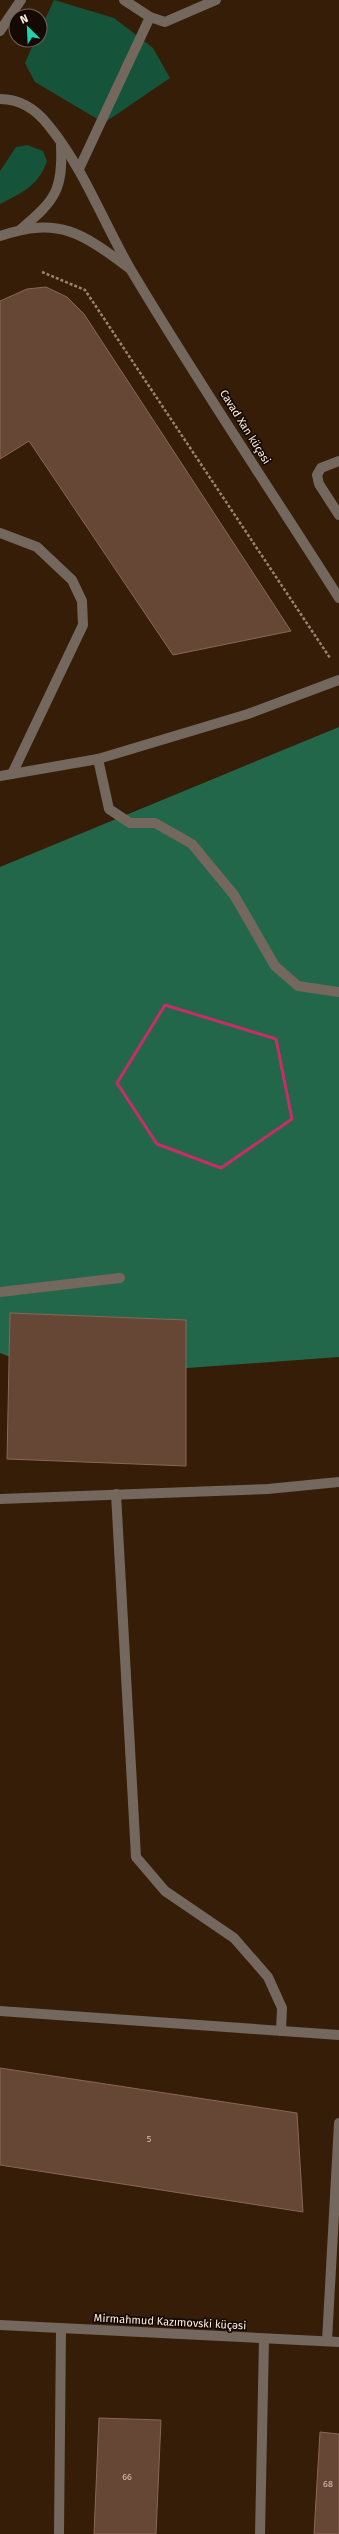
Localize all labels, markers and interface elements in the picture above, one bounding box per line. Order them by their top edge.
north arrow [8,8,48,48]
text: N [18,12,30,27]
street label: Cavad Xan küçəsi [217,387,273,467]
house number: 5 [147,2134,152,2144]
street label: Mirmahmud Kazımovski küçəsi [93,2312,247,2332]
house number: 66 [122,2472,132,2482]
house number: 68 [323,2479,333,2489]

